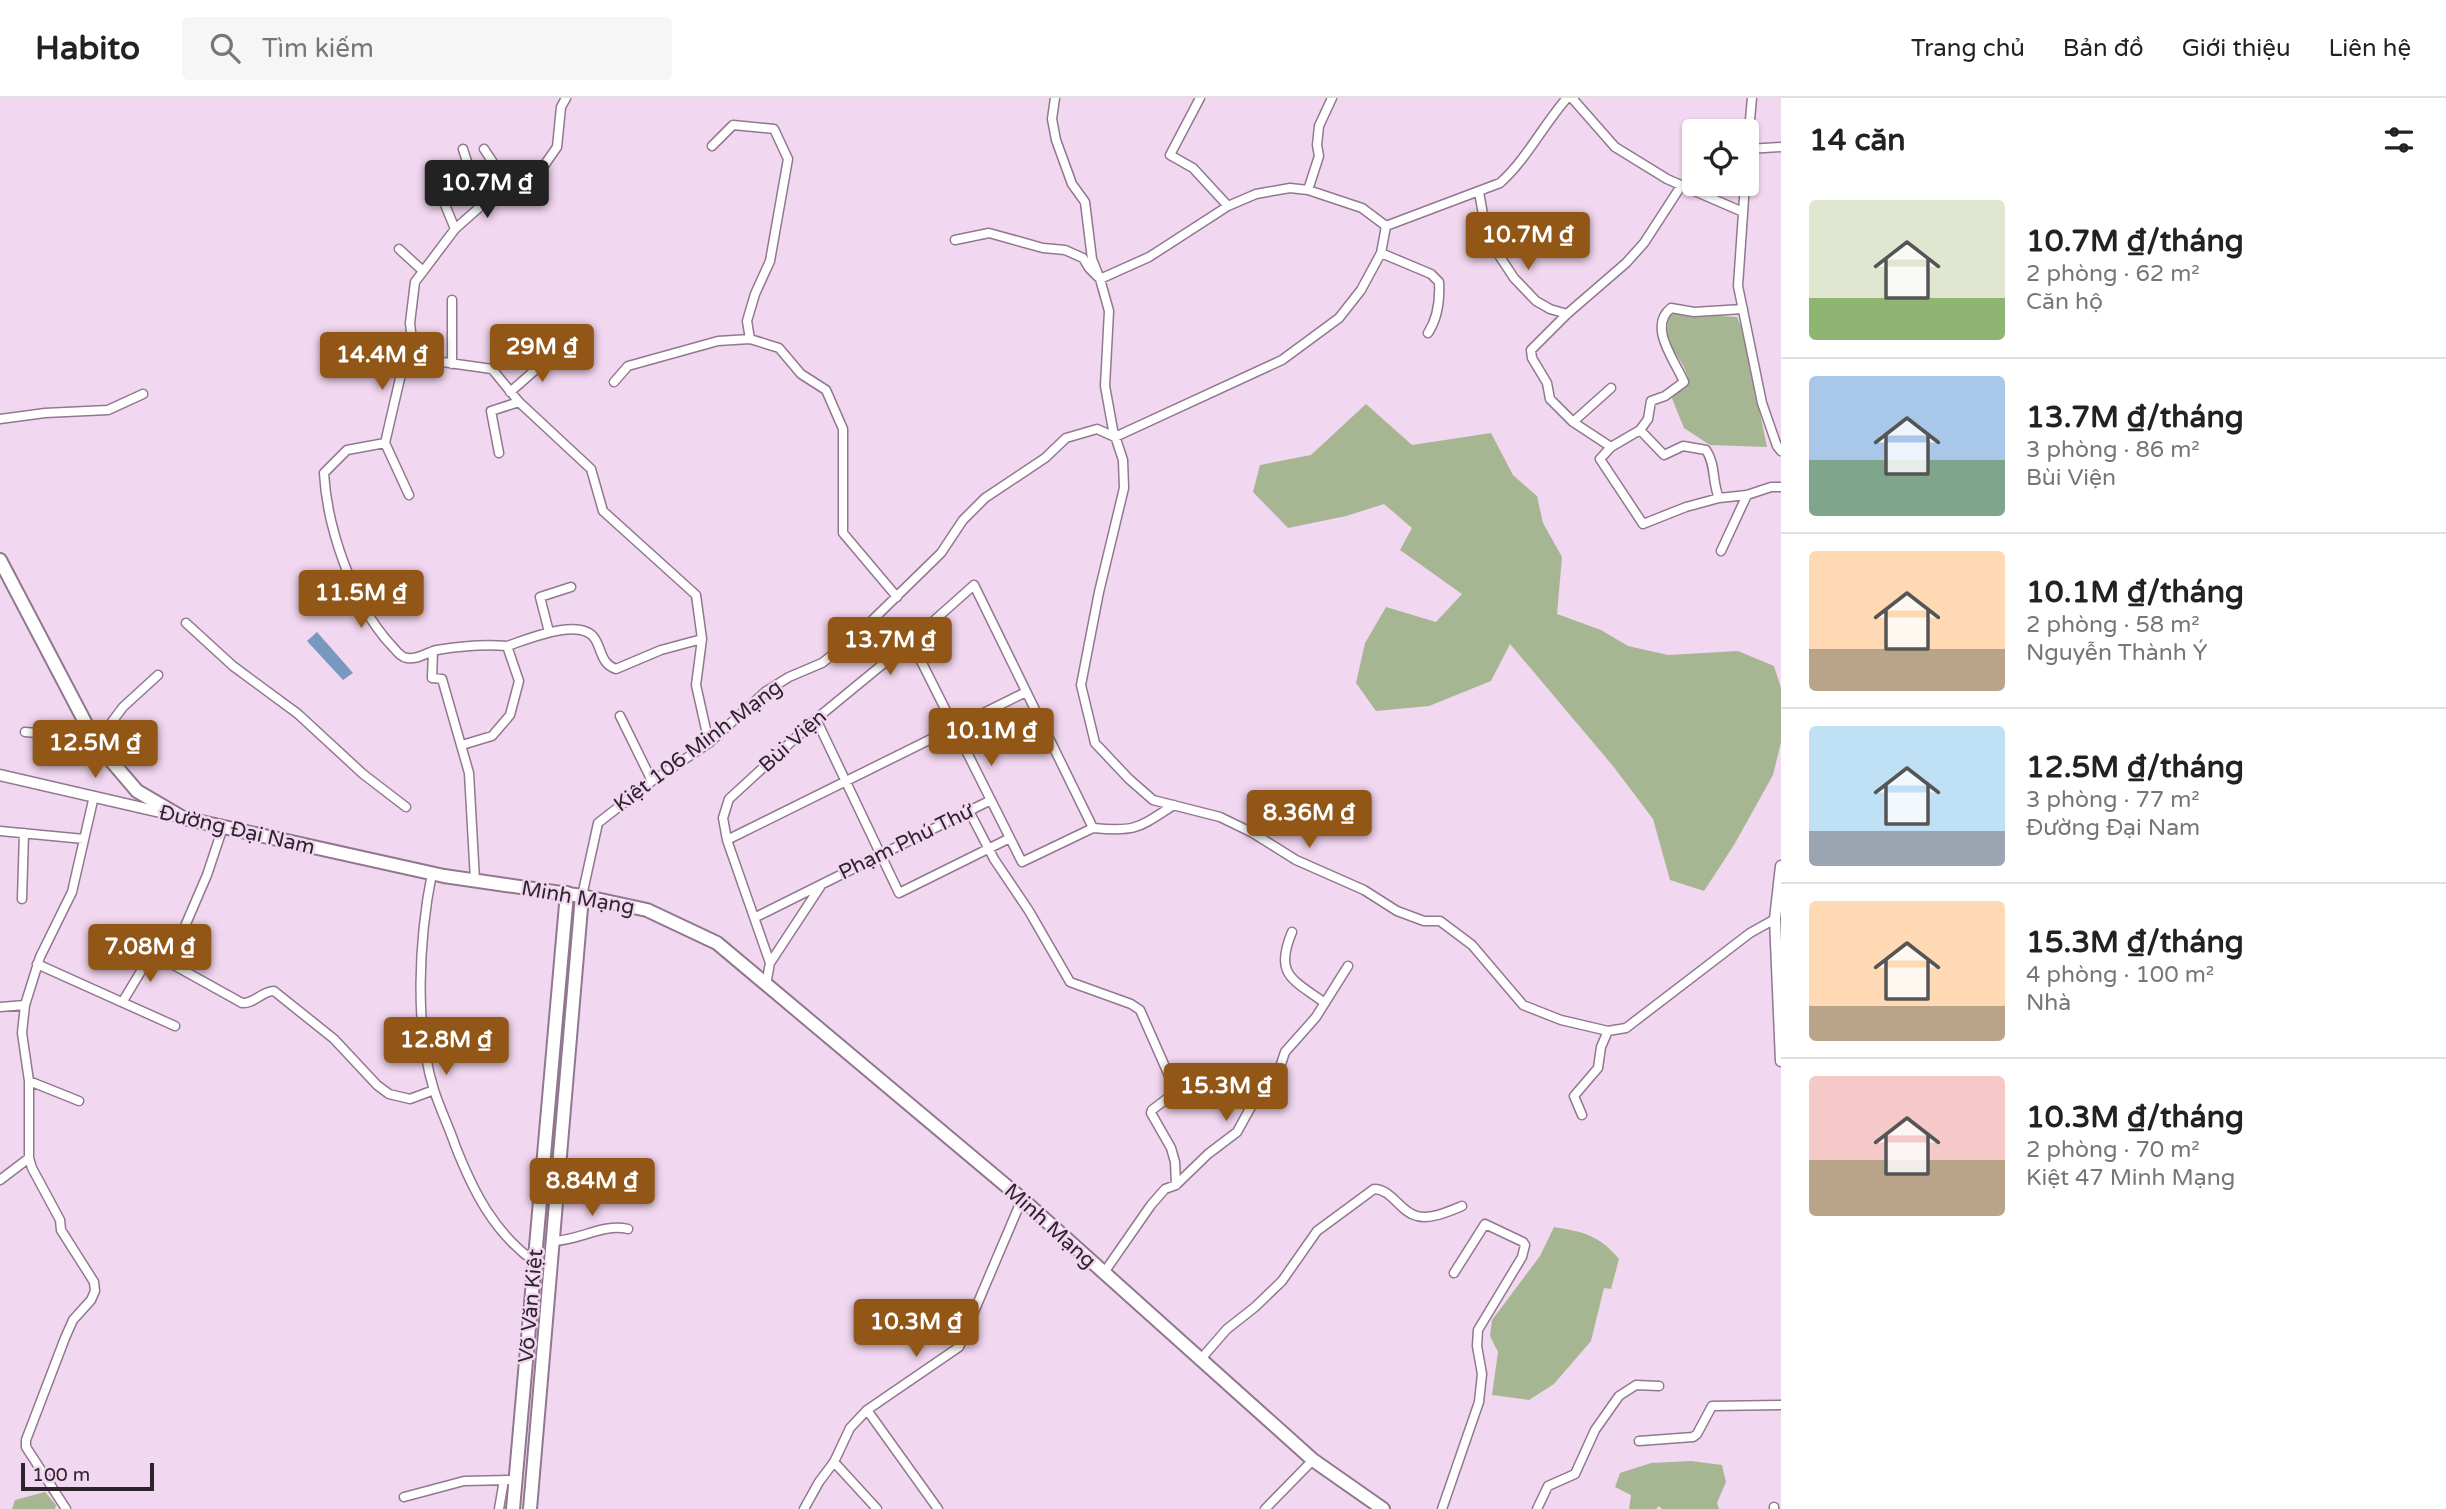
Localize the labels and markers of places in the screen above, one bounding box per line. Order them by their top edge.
pin: 10.7M ₫ [422,160,552,220]
pin: 10.7M ₫ [1463,212,1593,272]
pin: 29M ₫ [493,324,591,384]
pin: 14.4M ₫ [317,332,447,392]
pin: 11.5M ₫ [296,570,426,630]
pin: 13.7M ₫ [825,618,955,677]
pin: 10.1M ₫ [926,708,1056,768]
pin: 12.5M ₫ [30,720,160,780]
pin: 8.36M ₫ [1244,790,1374,850]
pin: 7.08M ₫ [85,924,215,984]
pin: 12.8M ₫ [381,1018,511,1077]
pin: 15.3M ₫ [1161,1063,1291,1123]
pin: 8.84M ₫ [527,1158,657,1218]
pin: 10.3M ₫ [851,1300,981,1359]

